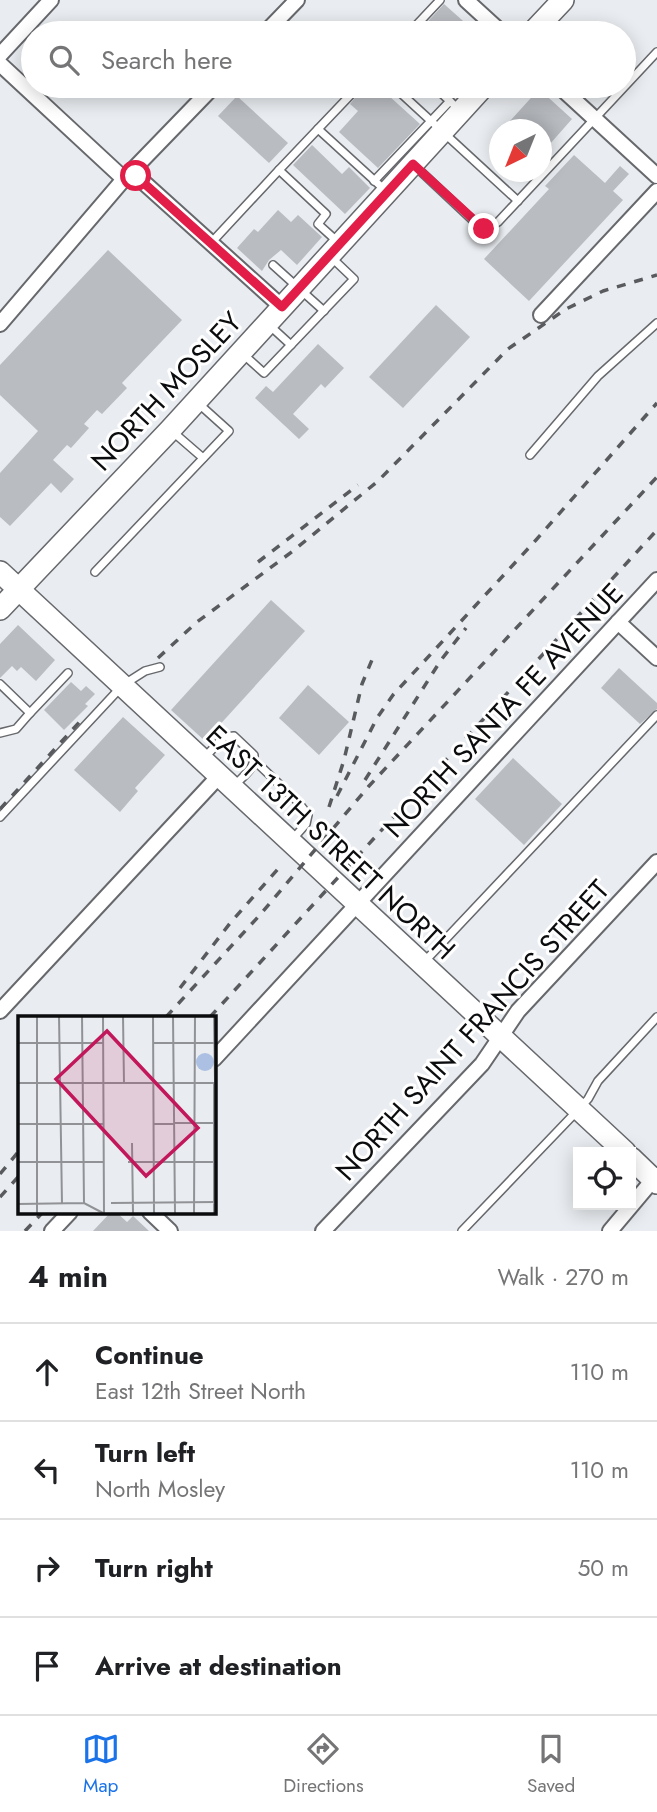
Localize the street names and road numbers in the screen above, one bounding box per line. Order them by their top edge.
street label: NORTH MOSLEY [82,302,251,480]
street label: NORTH SANTA FE AVENUE [374,574,633,847]
street label: EAST 13TH STREET NORTH [197,716,465,969]
street label: NORTH SAINT FRANCIS STREET [326,871,619,1190]

